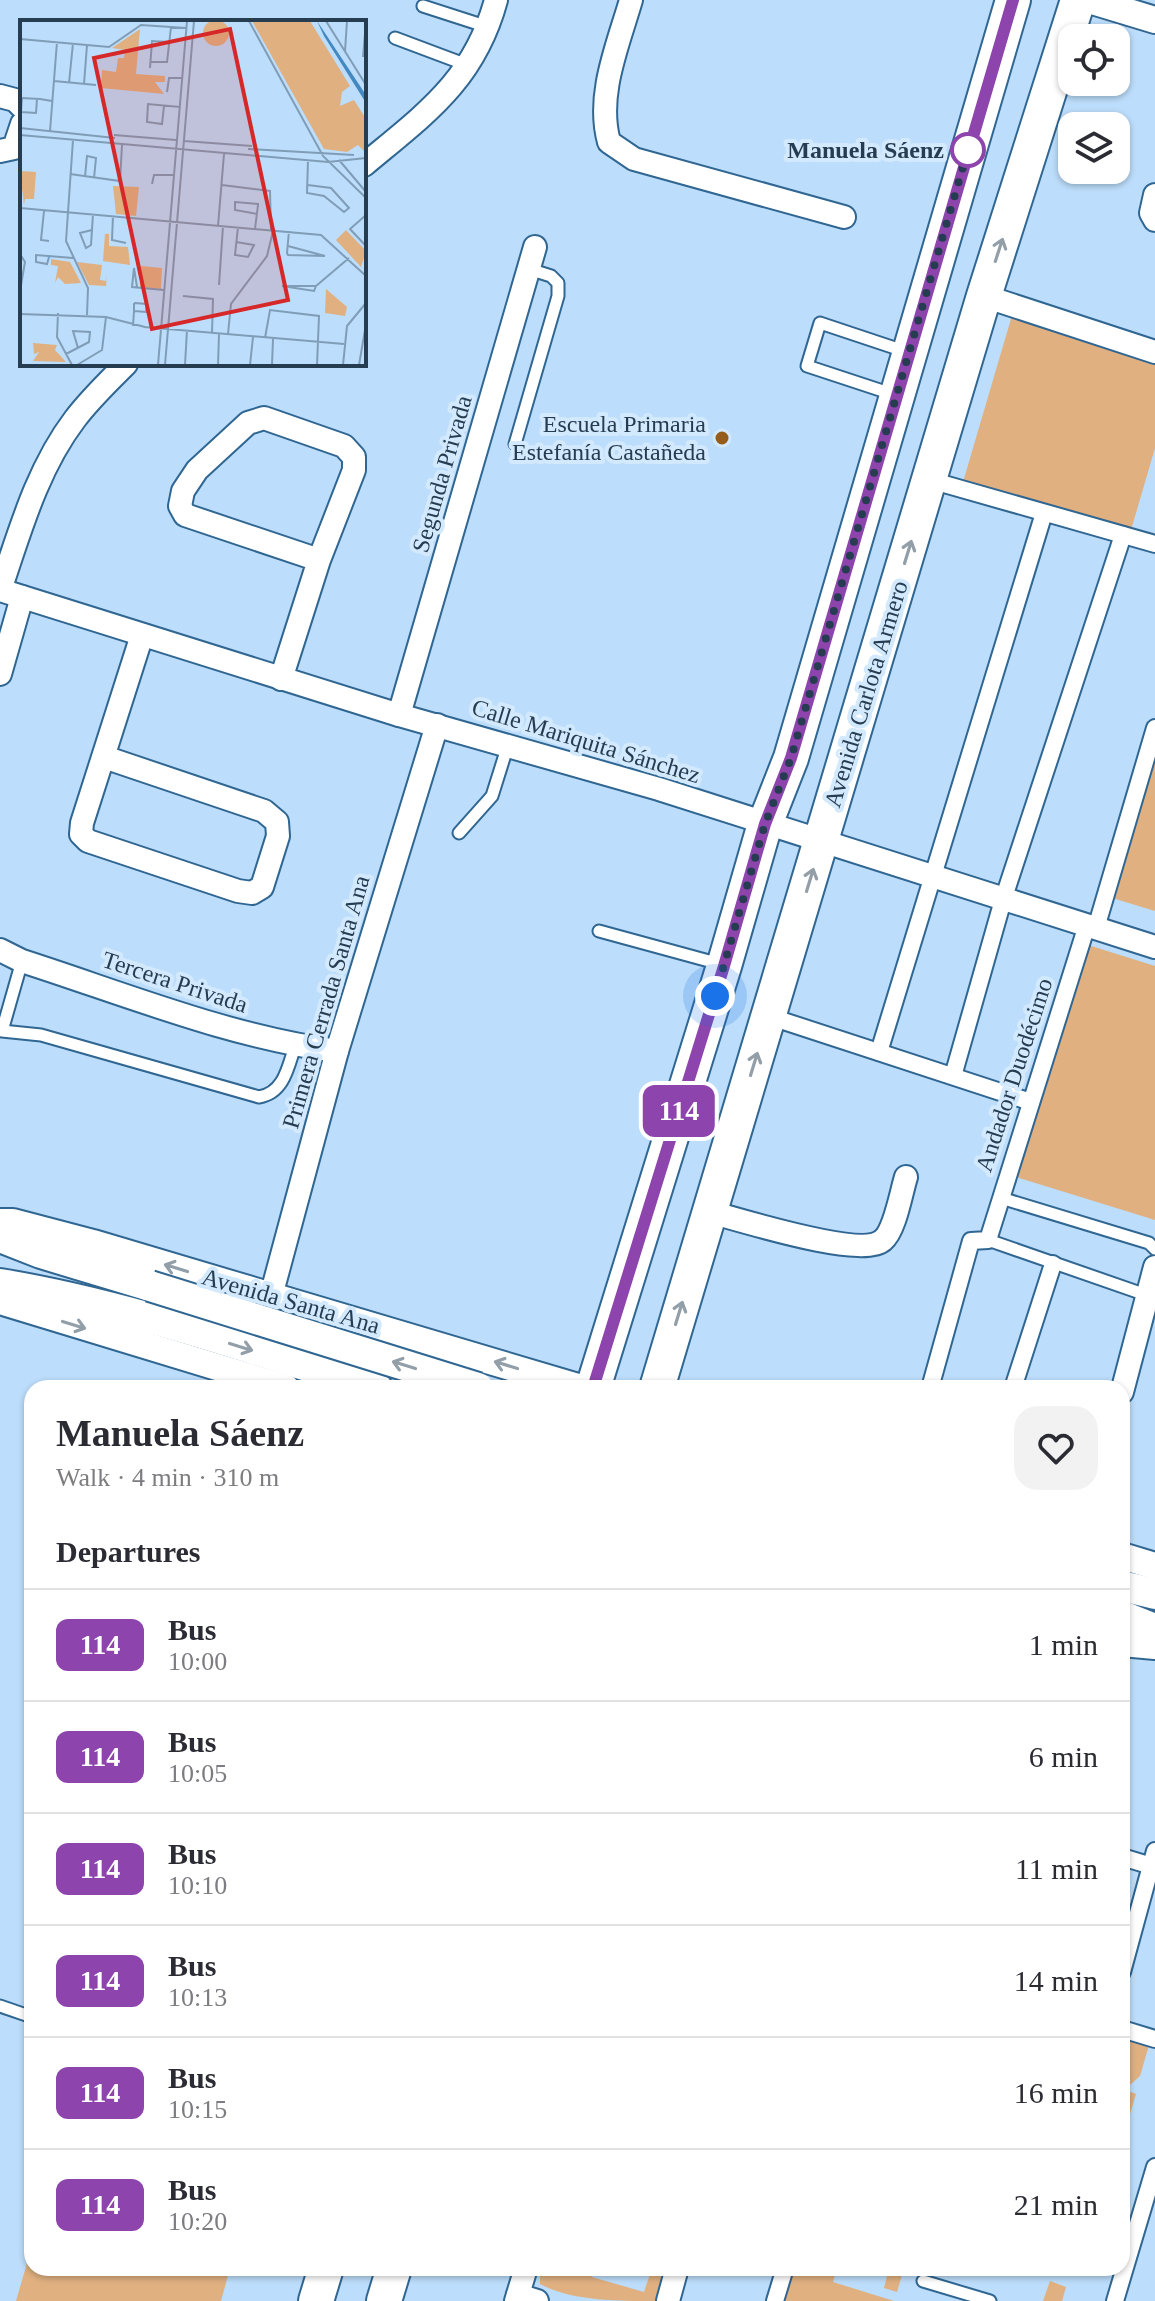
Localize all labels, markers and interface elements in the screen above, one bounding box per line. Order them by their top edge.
inset map [20,20,366,366]
map controls [1058,24,1130,184]
button: locate [1058,24,1130,96]
button: layers [1058,112,1130,184]
marker: Manuela Sáenz [951,133,985,167]
place label: Manuela Sáenz [787,137,944,163]
one-way arrow [992,237,1007,263]
street label: Segunda Privada [407,392,477,555]
place label: Escuela Primaria Estefanía Castañeda [512,411,706,465]
marker: Escuela Primaria Estefanía Castañeda [713,429,731,447]
one-way arrow [901,540,916,566]
street label: Avenida Carlota Armero [819,578,913,810]
street label: Calle Mariquita Sánchez [469,694,703,788]
one-way arrow [804,867,819,892]
street label: Primera Cerrada Santa Ana [277,872,375,1131]
street label: Tercera Privada [99,946,251,1018]
street label: Andador Duodécimo [970,975,1058,1175]
your location [695,976,735,1016]
one-way arrow [748,1052,763,1077]
line badge: 114 [633,1085,725,1137]
text: 114 [659,1095,699,1126]
one-way arrow [164,1260,190,1275]
street label: Avenida Santa Ana [199,1263,383,1339]
one-way arrow [672,1301,687,1327]
one-way arrow [61,1318,87,1333]
one-way arrow [228,1340,254,1355]
one-way arrow [391,1357,417,1372]
one-way arrow [494,1357,520,1372]
button: heart [1014,1406,1098,1490]
text: Manuela Sáenz [56,1412,304,1454]
text: Walk · 4 min · 310 m [56,1463,279,1492]
text: Departures [56,1535,200,1568]
text: Bus [168,1613,216,1646]
text: 1 min [1029,1628,1098,1661]
text: 114 [80,1629,120,1660]
text: 10:00 [168,1647,227,1676]
text: Bus [168,1725,216,1758]
text: 6 min [1029,1740,1098,1773]
text: 114 [80,1741,120,1772]
text: 10:05 [168,1759,227,1788]
text: Bus [168,1837,216,1870]
text: 11 min [1015,1852,1098,1885]
text: 114 [80,1853,120,1884]
text: 10:10 [168,1871,227,1900]
text: Bus [168,1949,216,1982]
text: 14 min [1014,1964,1098,1997]
text: 114 [80,1965,120,1996]
text: 10:13 [168,1983,227,2012]
text: Bus [168,2061,216,2094]
text: 16 min [1014,2076,1098,2109]
text: 114 [80,2077,120,2108]
text: 10:15 [168,2095,227,2124]
text: Bus [168,2173,216,2206]
text: 21 min [1014,2188,1098,2221]
text: 114 [80,2189,120,2220]
text: 10:20 [168,2207,227,2236]

